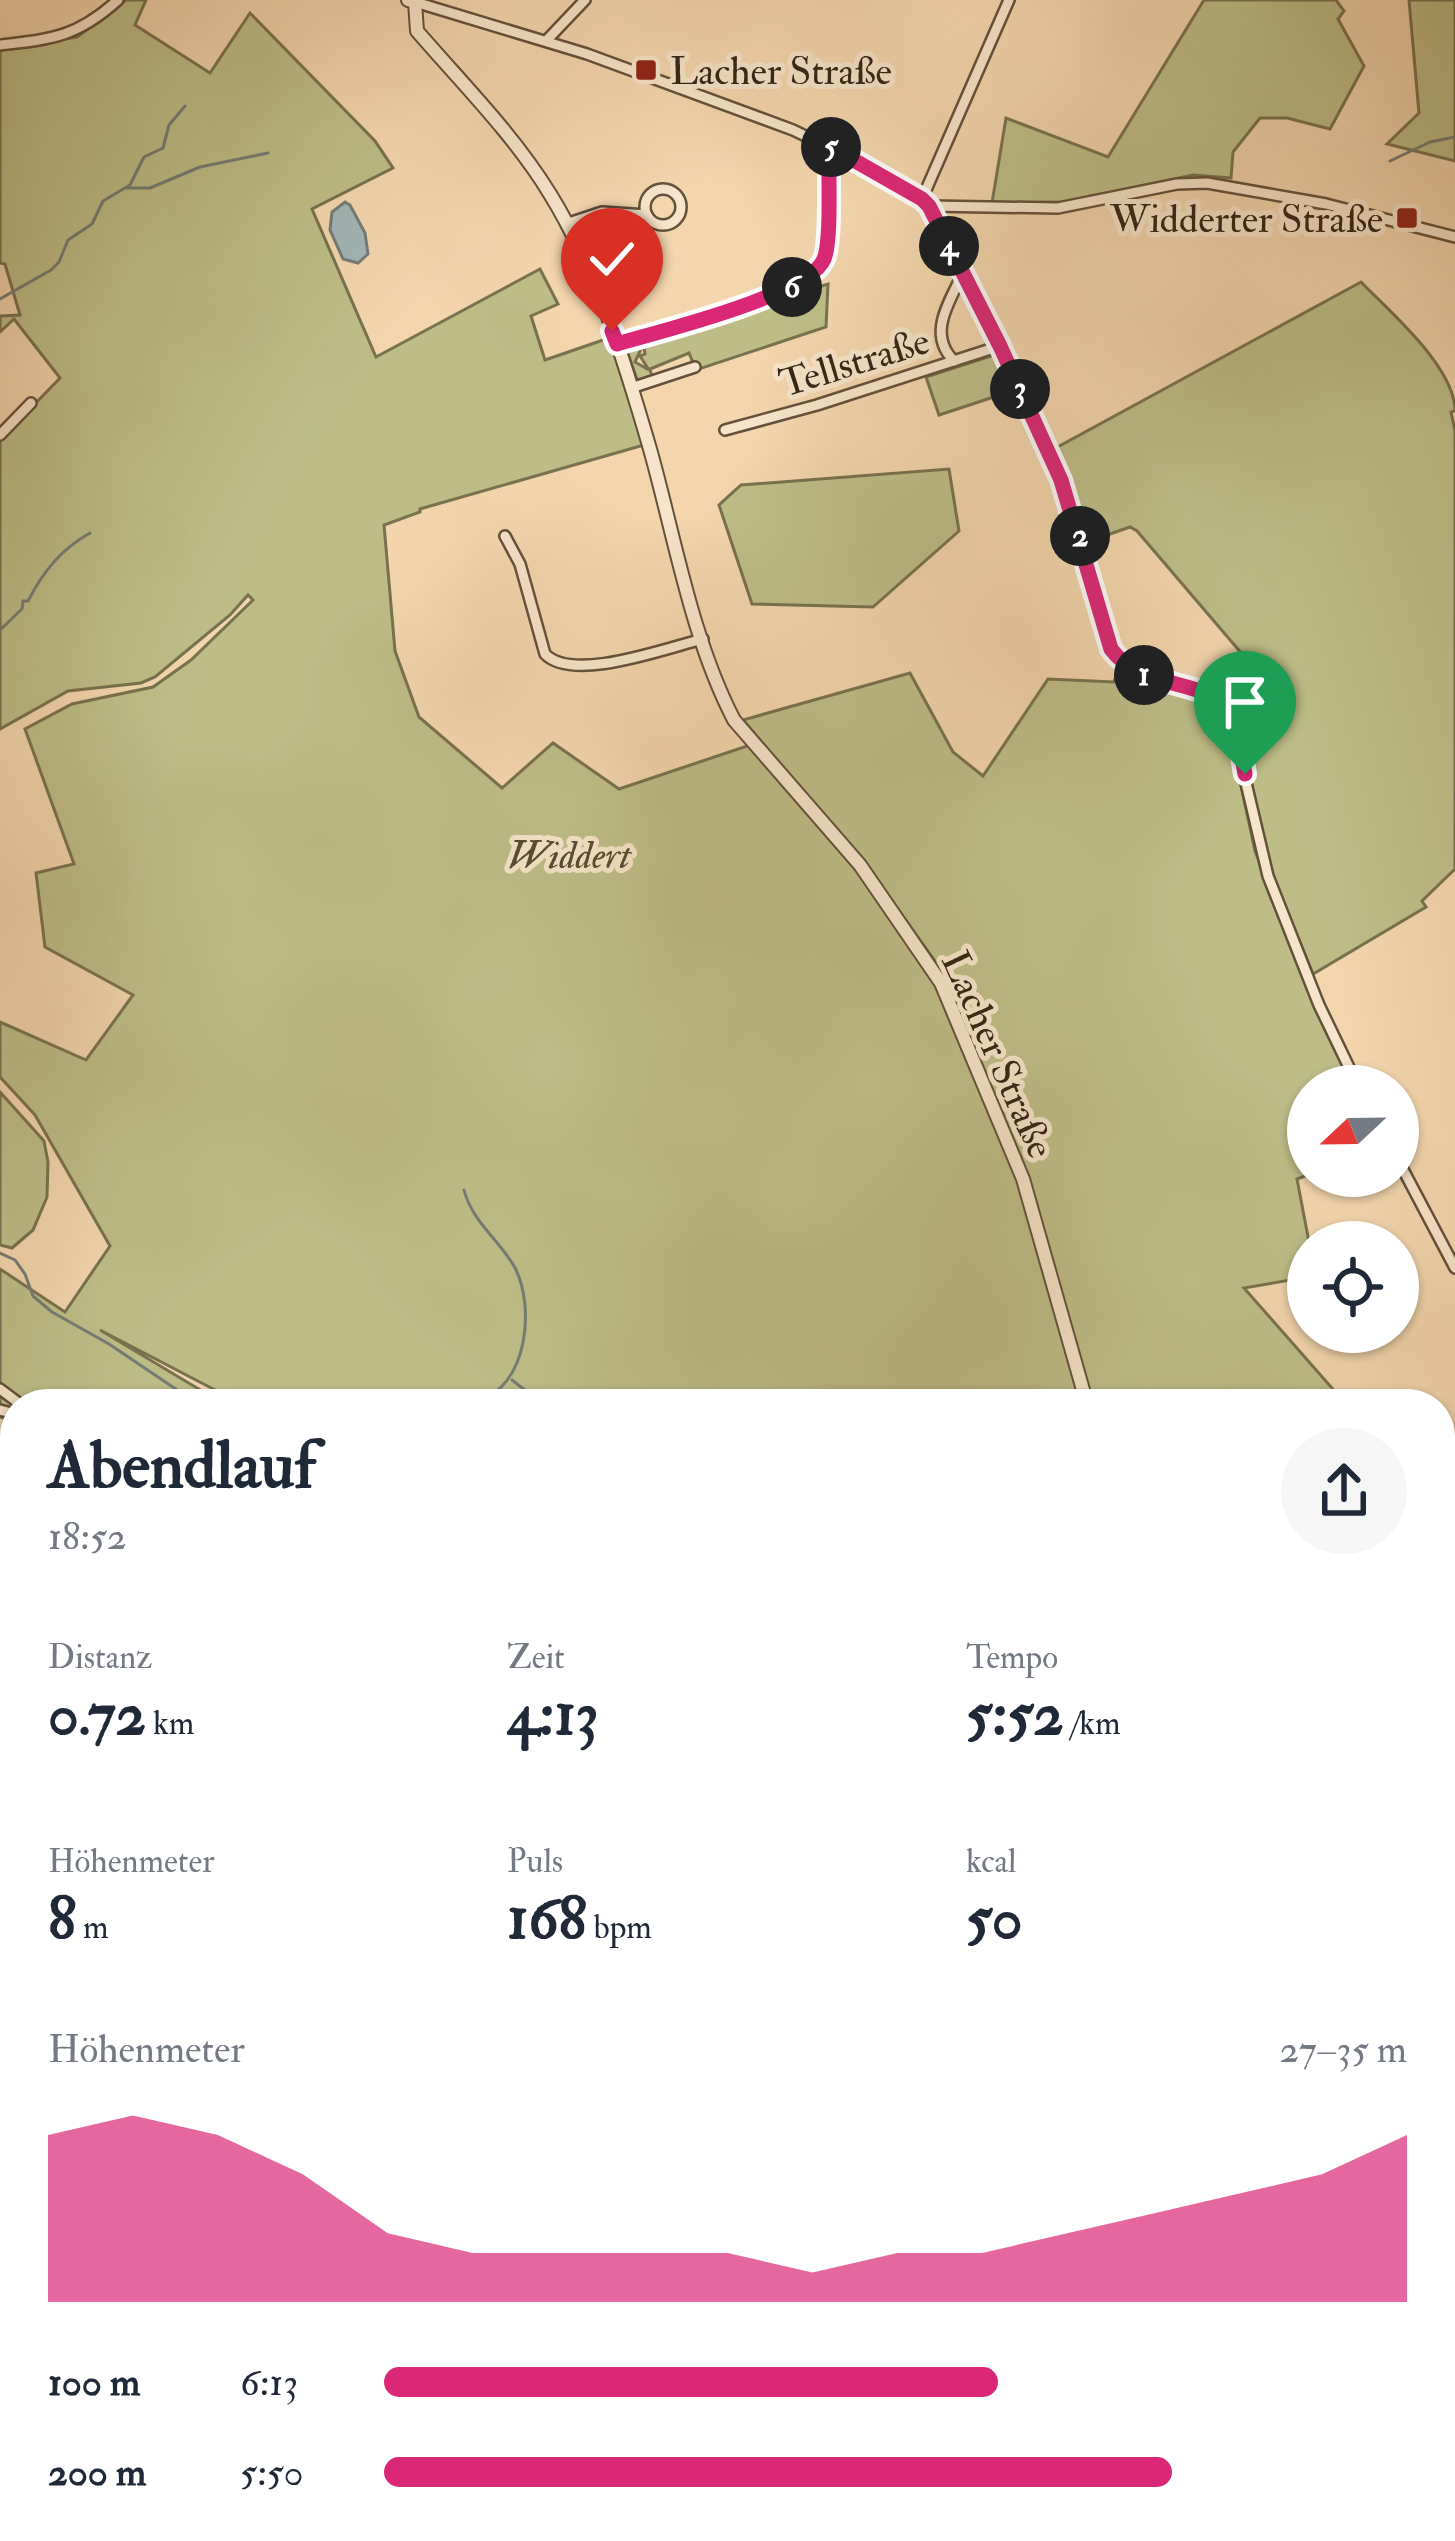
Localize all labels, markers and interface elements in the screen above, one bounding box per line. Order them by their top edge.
place label: Lacher Straße [670,47,892,96]
marker: Lacher Straße [633,57,659,83]
pin: 5 [801,117,861,177]
text: 5 [824,126,838,167]
place label: Widderter Straße [1109,195,1383,244]
marker: Widderter Straße [1394,205,1420,231]
pin [561,208,663,331]
pin: 4 [919,216,979,276]
text: 4 [940,225,958,266]
icon: check [579,226,645,292]
pin: 6 [762,257,822,317]
text: 6 [784,266,800,307]
street label: Tellstraße [774,316,935,408]
pin: 3 [990,359,1050,419]
text: 3 [1014,368,1026,409]
pin: 2 [1050,506,1110,566]
text: 2 [1072,515,1088,556]
pin: 1 [1114,645,1174,705]
pin [1194,651,1296,774]
text: 1 [1138,654,1150,695]
icon: arrive [1212,669,1278,735]
park label: Widdert [507,831,633,880]
street label: Lacher Straße [930,943,1065,1166]
north arrow [1287,1065,1419,1197]
map controls [1287,1065,1419,1353]
button: locate [1287,1221,1419,1353]
text: Abendlauf [48,1425,316,1508]
button: share [1281,1428,1407,1554]
text: 18:52 [48,1512,127,1561]
text: Distanz [48,1637,152,1678]
text: Zeit [507,1637,565,1678]
text: Tempo [966,1637,1058,1678]
text: 0.72 [48,1678,146,1753]
text: 4:13 [507,1678,599,1753]
text: 5:52 [966,1678,1064,1753]
text: km [146,1703,194,1744]
text: /km [1064,1703,1121,1744]
text: Höhenmeter [48,1841,215,1882]
text: Puls [507,1841,563,1882]
text: kcal [966,1841,1017,1882]
text: 8 [48,1882,76,1957]
text: 168 [507,1882,587,1957]
text: 50 [966,1882,1023,1957]
text: m [76,1907,109,1948]
text: bpm [587,1907,652,1948]
text: Höhenmeter [48,2025,245,2074]
text: 27–35 m [1279,2025,1407,2074]
text: 100 m [48,2358,140,2407]
text: 6:13 [240,2358,298,2407]
text: 200 m [48,2448,146,2497]
text: 5:50 [240,2448,304,2497]

